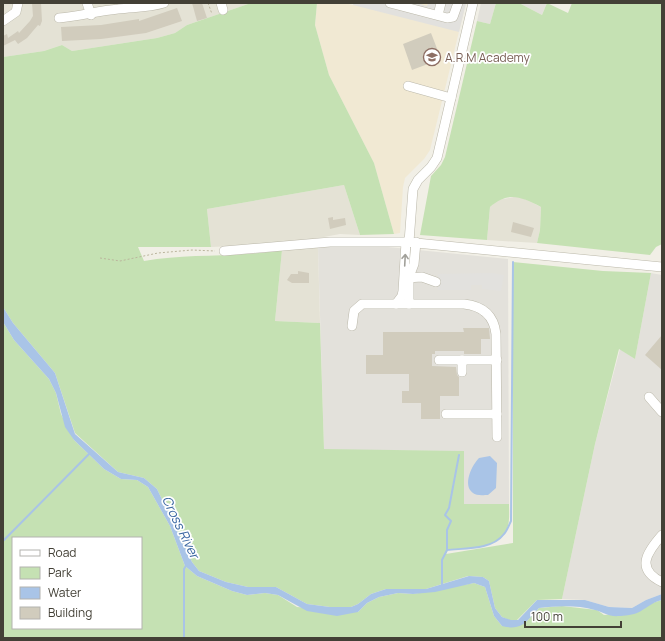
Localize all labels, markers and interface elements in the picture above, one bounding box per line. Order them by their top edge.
school or university icon: A.R.M Academy [422,47,442,67]
place label: A.R.M Academy [445,49,530,66]
one-way arrow [402,254,409,267]
water label: Cross River [158,493,205,563]
legend [12,537,142,629]
text: Road [48,544,76,561]
text: Park [48,564,73,581]
text: Water [48,584,82,601]
scale bar [525,603,621,629]
text: Building [48,604,92,621]
text: 100 m [531,608,563,625]

